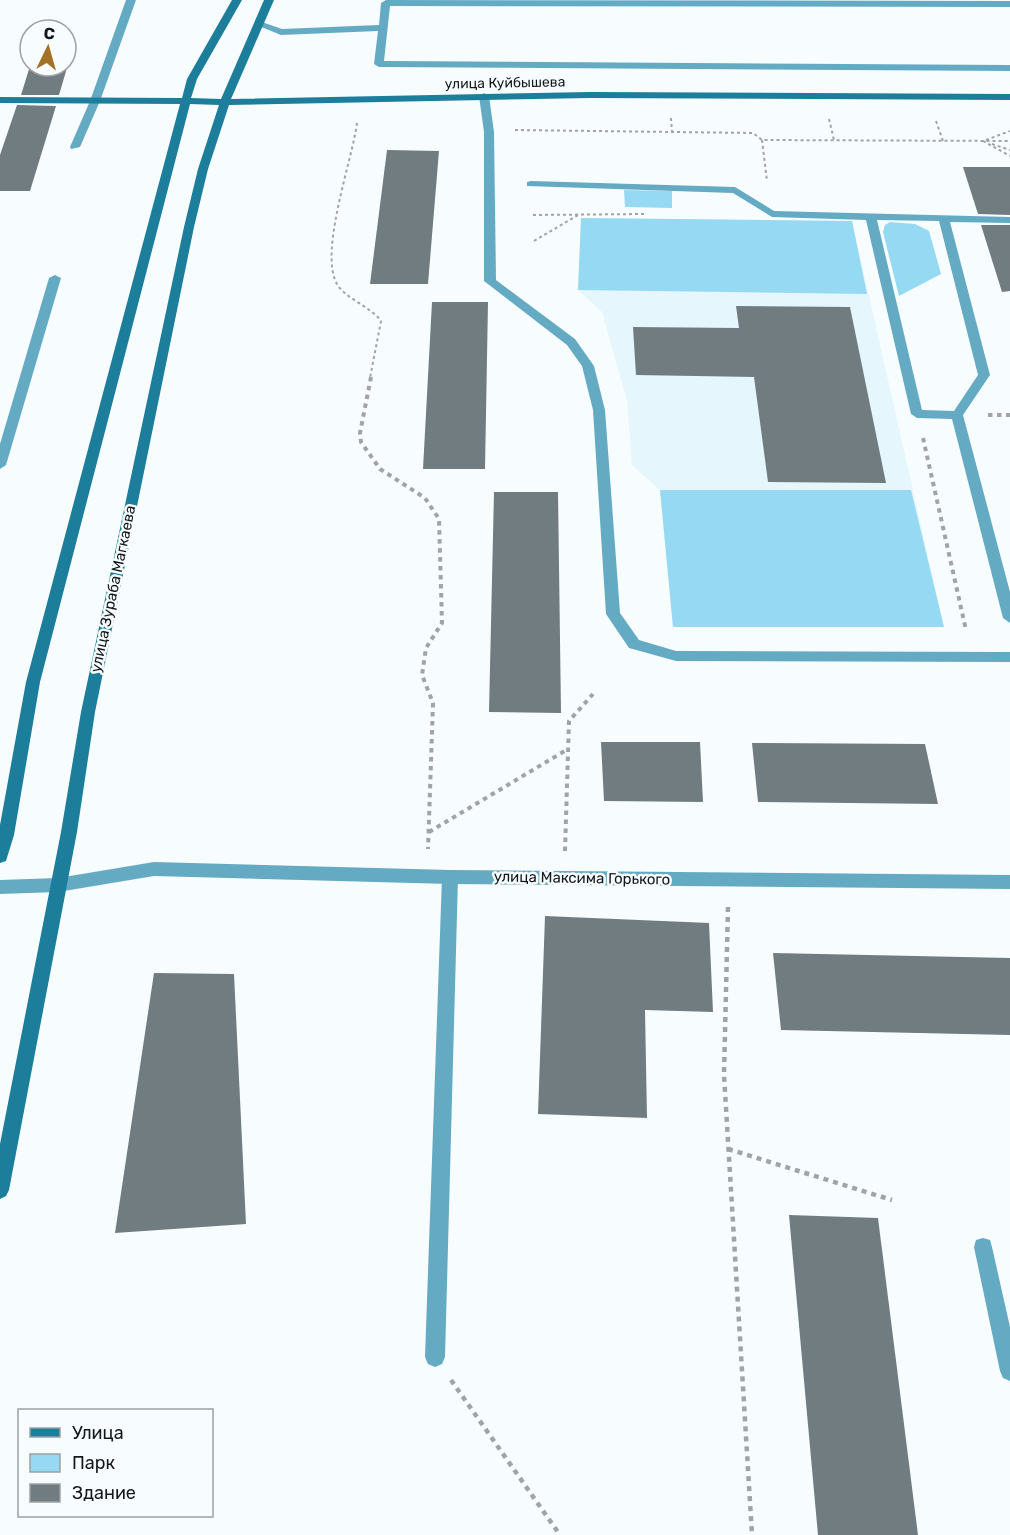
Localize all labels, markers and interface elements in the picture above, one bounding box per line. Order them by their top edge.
north arrow [18,18,78,78]
text: С [43,24,56,44]
street label: улица Куйбышева [445,73,565,93]
street label: улица Зураба Магкаева [86,504,140,674]
street label: улица Максима Горького [494,867,670,889]
legend [18,1409,213,1517]
text: Улица [72,1422,124,1444]
text: Парк [72,1452,116,1474]
text: Здание [72,1482,136,1504]

